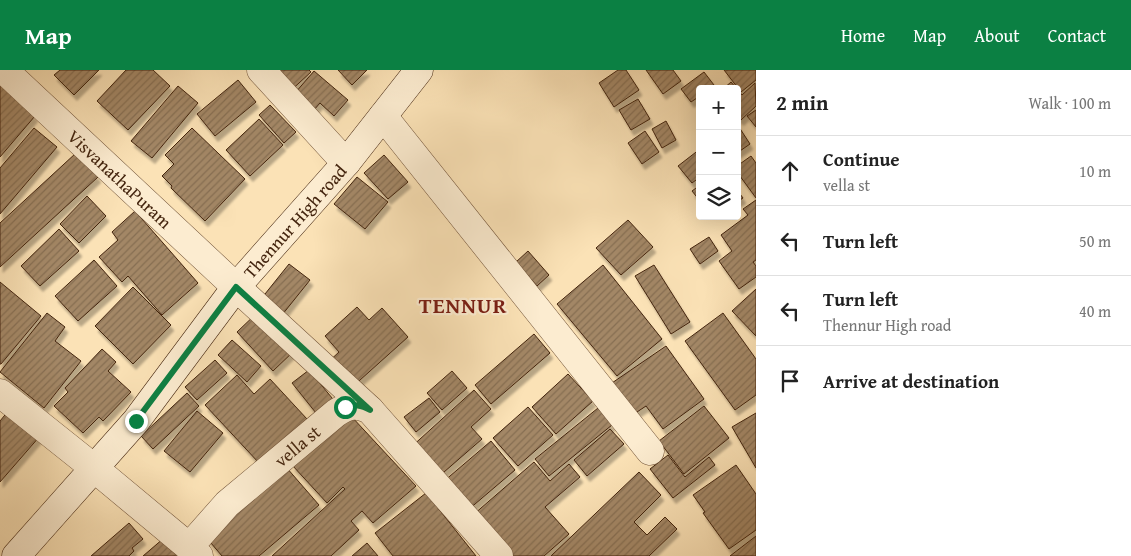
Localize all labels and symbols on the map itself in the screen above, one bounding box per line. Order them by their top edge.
street label: VisvanathaPuram [62,123,179,235]
street label: Thennur High road [236,158,353,284]
district label: TENNUR [419,289,507,321]
route start [334,396,357,419]
route end [125,410,148,433]
street label: vella st [268,418,327,473]

